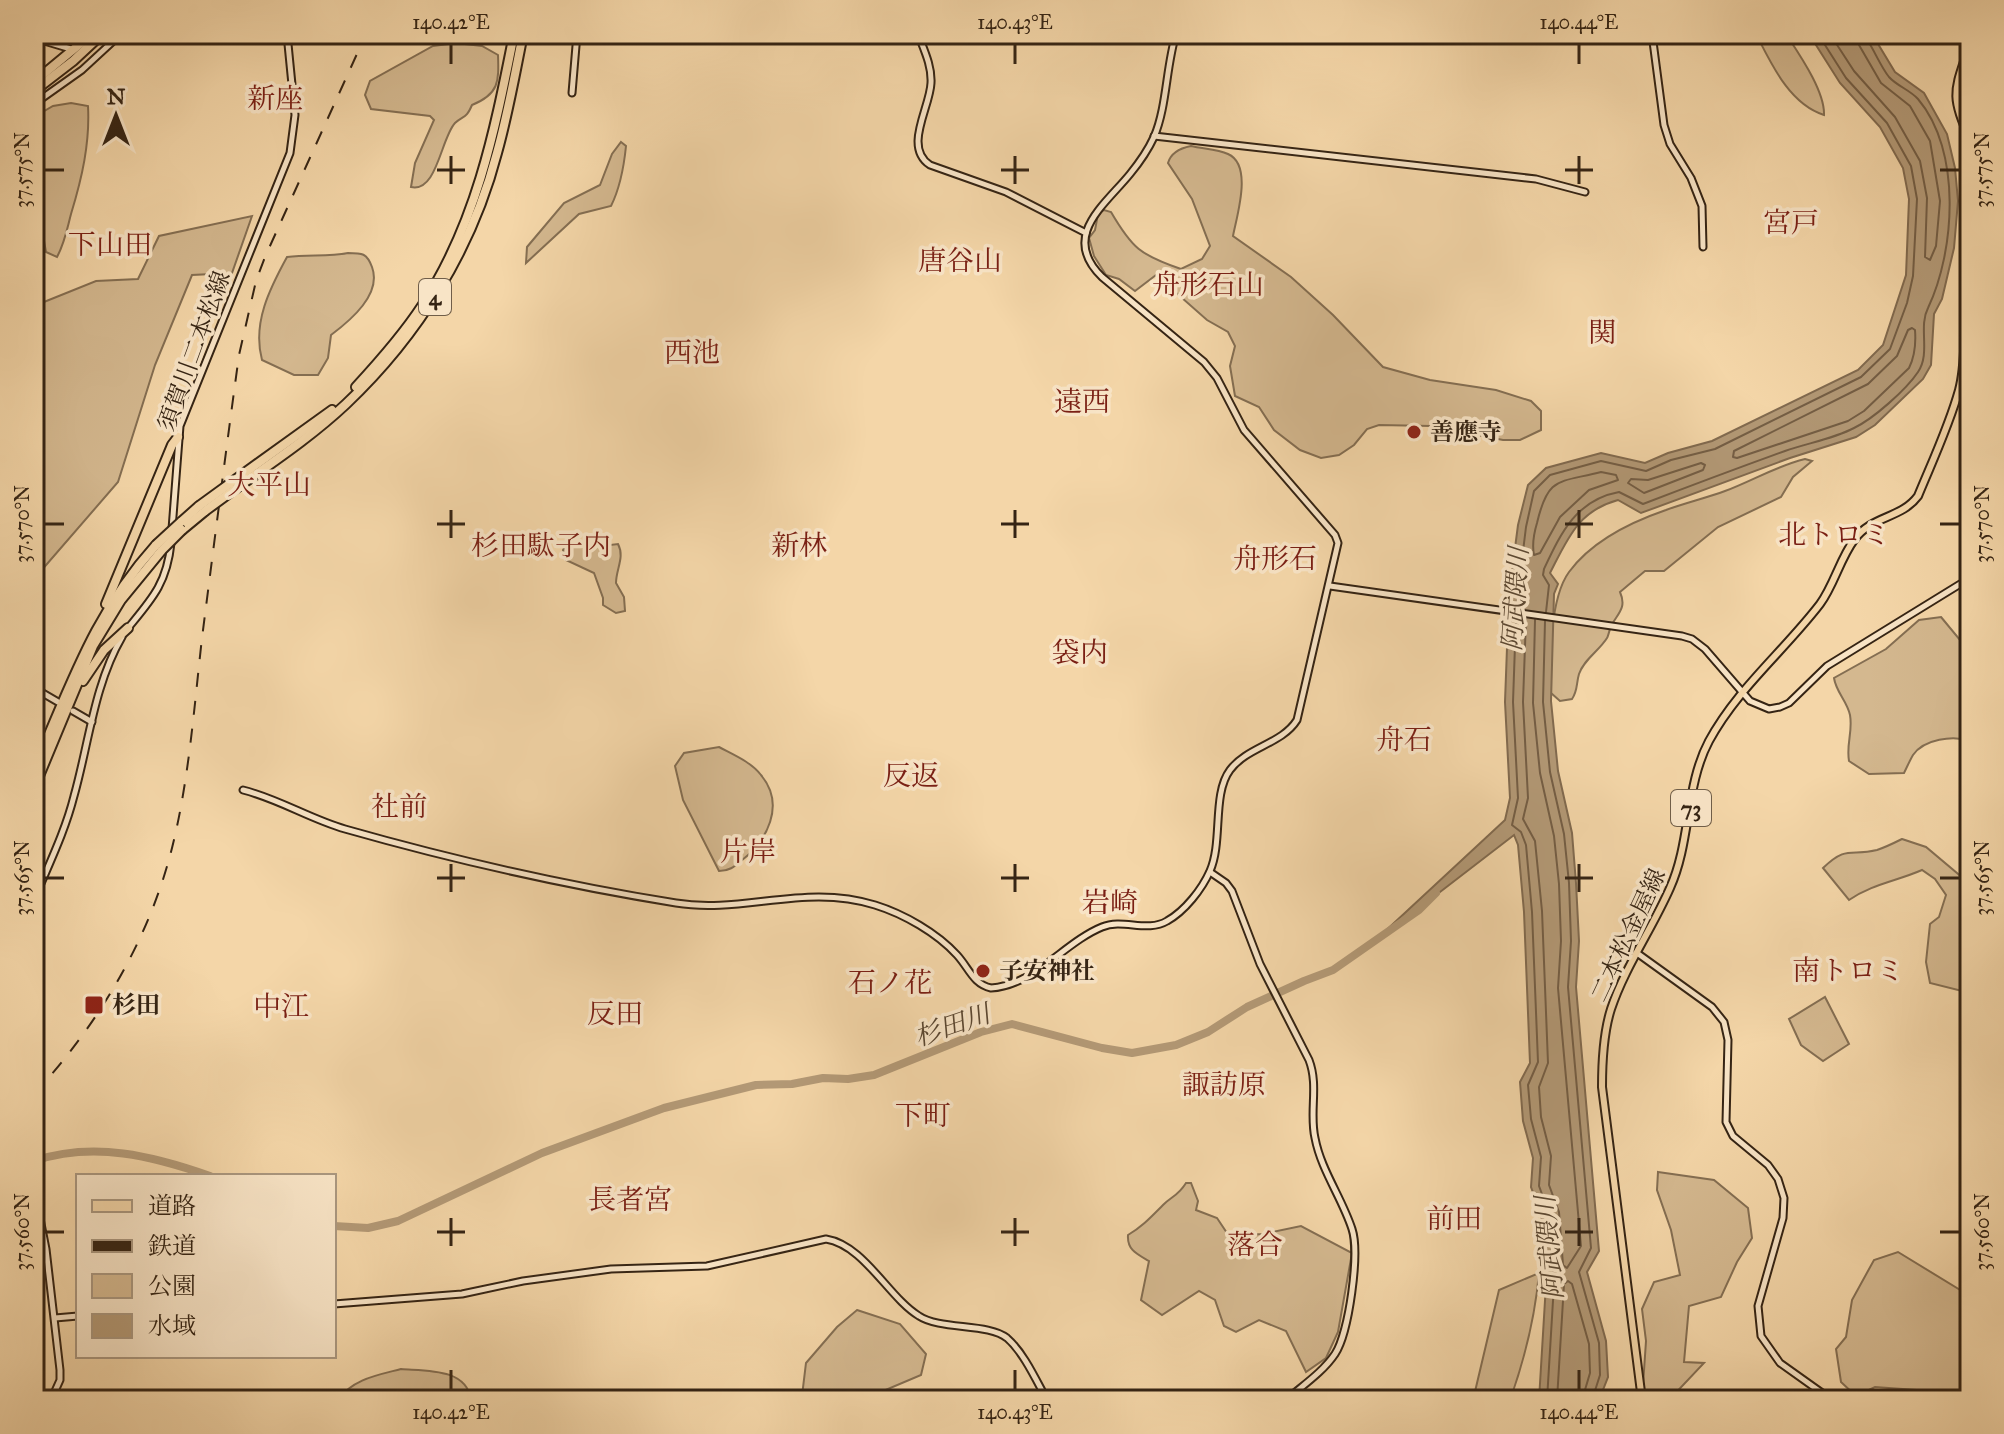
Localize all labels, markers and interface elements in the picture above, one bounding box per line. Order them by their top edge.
text: 140.42°E [412,10,490,34]
text: 140.43°E [977,10,1053,34]
text: 140.44°E [1540,10,1618,34]
north arrow [76,76,156,156]
district label: 新座 [247,81,303,116]
text: N [107,83,126,110]
text: 37.575°N [10,132,34,208]
text: 37.575°N [1970,132,1994,208]
district label: 宮戸 [1763,205,1819,240]
district label: 下山田 [68,227,152,262]
district label: 唐谷山 [918,243,1002,278]
street label: 須賀川二本松線 [151,267,237,435]
district label: 舟形石山 [1152,267,1264,302]
road number: 4 [419,279,451,315]
district label: 関 [1588,315,1616,350]
district label: 西池 [664,335,720,370]
district label: 遠西 [1054,384,1110,419]
place label: 善應寺 [1430,417,1502,447]
marker: 善應寺 [1405,423,1423,441]
district label: 大平山 [227,467,311,502]
text: 37.570°N [10,485,34,563]
text: 37.570°N [1970,485,1994,563]
district label: 北トロミ [1778,517,1890,552]
district label: 杉田駄子内 [471,528,611,563]
district label: 新林 [771,528,827,563]
district label: 舟形石 [1233,541,1317,576]
water label: 阿武隈川 [1495,543,1535,652]
district label: 袋内 [1052,635,1108,670]
district label: 舟石 [1376,722,1432,757]
district label: 反返 [883,758,939,793]
district label: 社前 [371,789,427,824]
road number: 73 [1671,790,1711,826]
district label: 片岸 [720,834,776,869]
text: 37.565°N [10,840,34,916]
text: 37.565°N [1970,840,1994,916]
street label: 二本松金屋線 [1584,863,1672,1007]
district label: 岩崎 [1082,885,1138,920]
district label: 南トロミ [1792,953,1904,988]
place label: 子安神社 [999,956,1095,986]
marker: 子安神社 [974,962,992,980]
district label: 石ノ花 [848,965,932,1000]
district label: 中江 [253,989,309,1024]
place label: 杉田 [112,990,160,1020]
marker: 杉田 [83,994,105,1016]
district label: 反田 [587,996,643,1031]
water label: 杉田川 [910,996,997,1053]
district label: 諏訪原 [1182,1067,1266,1102]
district label: 下町 [895,1098,951,1133]
legend [76,1174,336,1358]
district label: 長者宮 [588,1182,672,1217]
text: 道路 [148,1191,196,1221]
water label: 阿武隈川 [1528,1192,1569,1301]
text: 37.560°N [10,1193,34,1271]
text: 37.560°N [1970,1193,1994,1271]
district label: 前田 [1426,1201,1482,1236]
district label: 落合 [1227,1227,1283,1262]
text: 鉄道 [148,1231,196,1261]
text: 公園 [148,1271,196,1301]
text: 水域 [148,1311,196,1341]
text: 140.42°E [412,1400,490,1424]
text: 140.43°E [977,1400,1053,1424]
text: 140.44°E [1540,1400,1618,1424]

